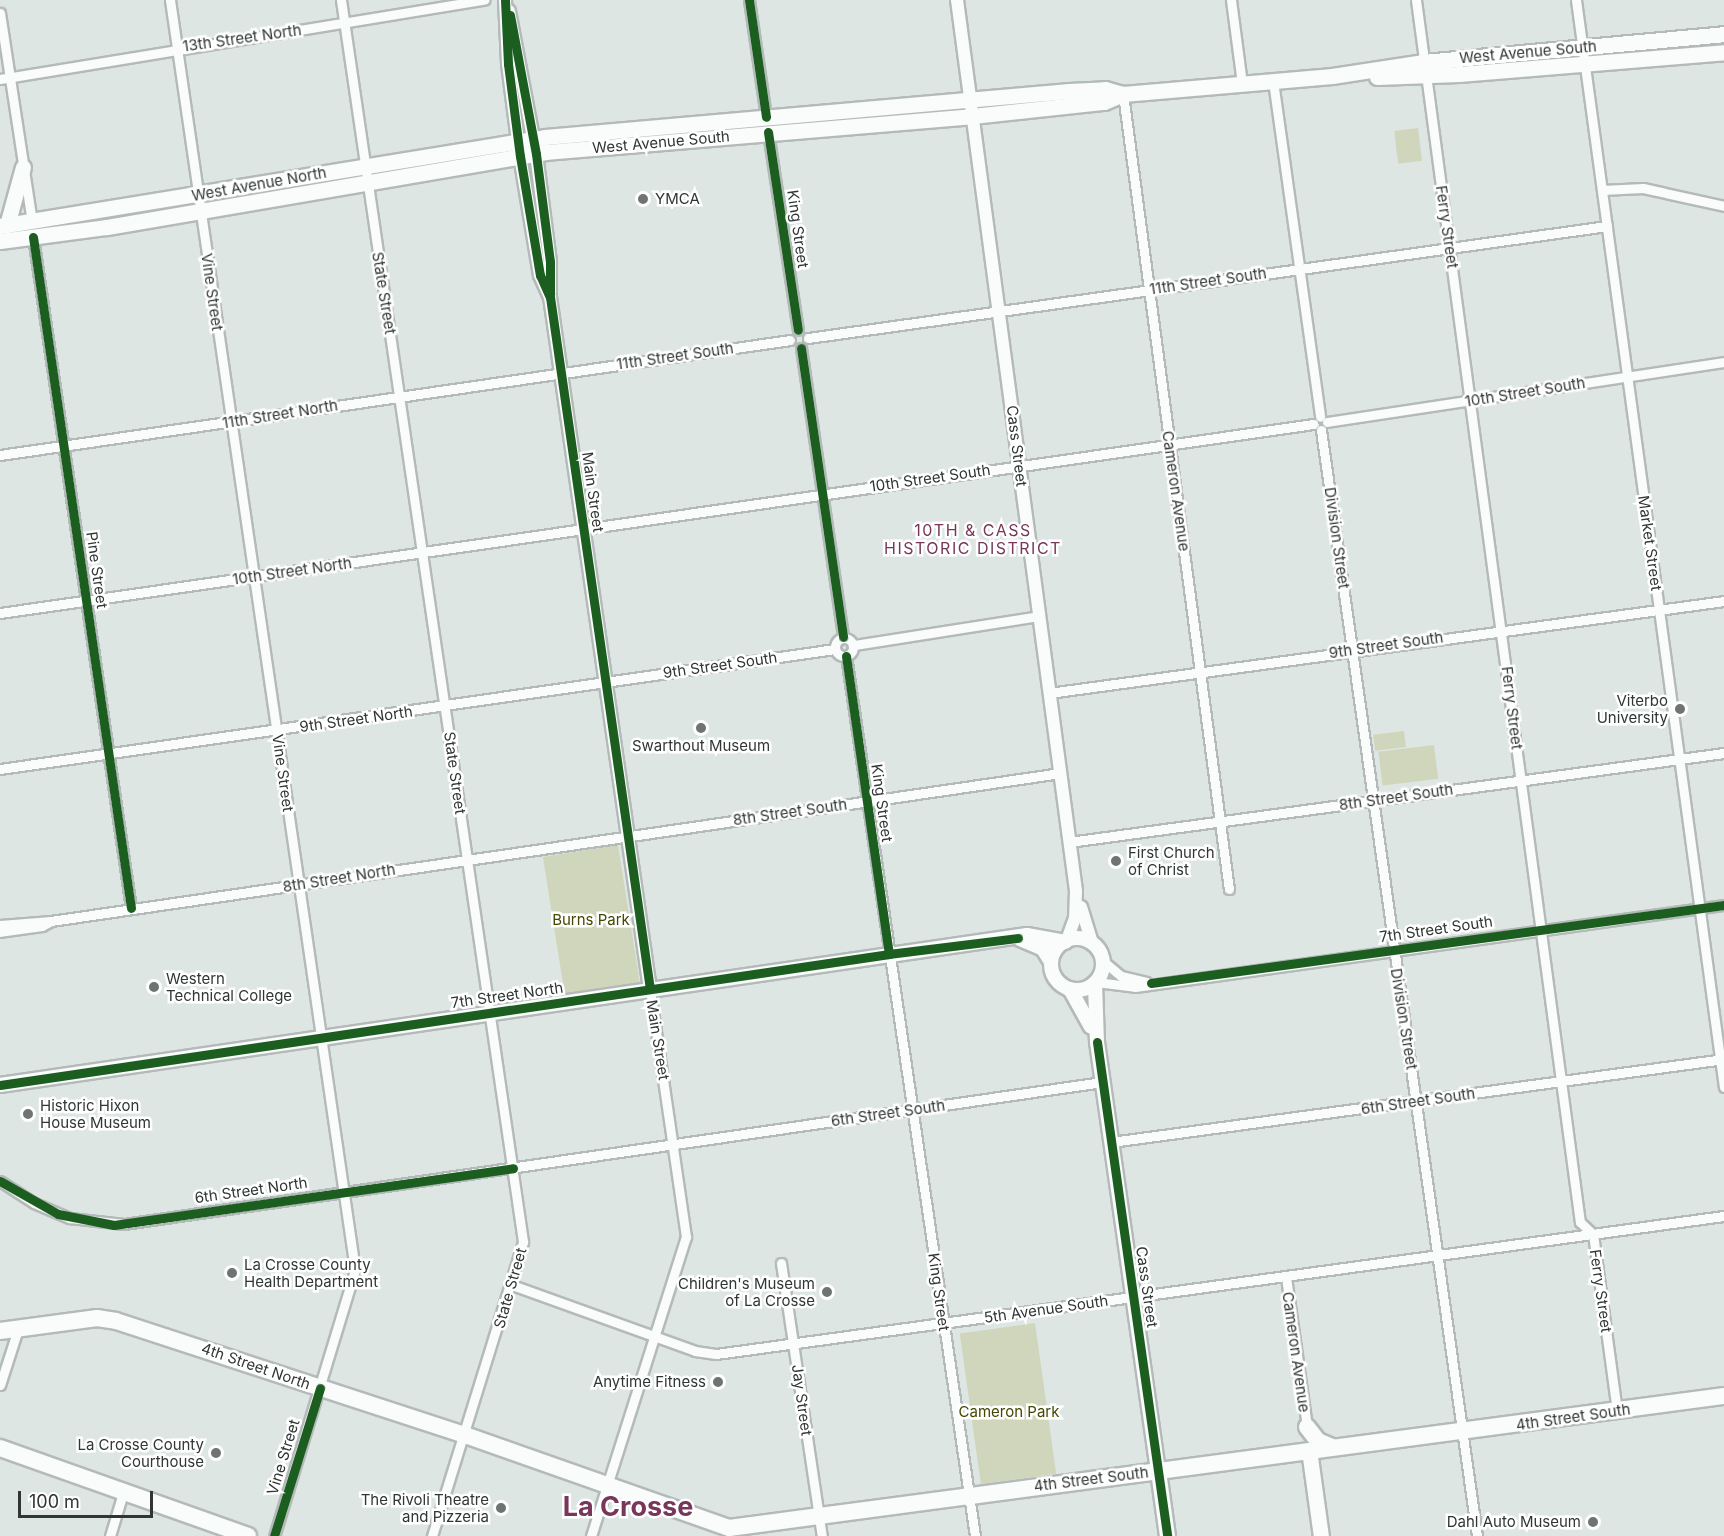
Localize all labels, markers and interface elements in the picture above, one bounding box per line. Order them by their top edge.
street label: 13th Street North [181,21,303,55]
street label: West Avenue South [1458,37,1598,67]
street label: West Avenue South [591,127,731,157]
street label: West Avenue North [190,163,328,205]
street label: Ferry Street [1432,184,1462,270]
street label: King Street [784,189,812,269]
place label: YMCA [655,190,700,208]
marker: YMCA [636,192,650,206]
street label: State Street [369,251,399,335]
street label: Vine Street [198,252,226,332]
street label: 11th Street South [1148,264,1268,298]
street label: 11th Street South [615,339,735,373]
street label: 10th Street South [1464,374,1586,410]
street label: 11th Street North [221,396,339,432]
street label: Cass Street [1003,404,1031,488]
street label: Cameron Avenue [1159,430,1193,552]
street label: Main Street [578,451,608,533]
street label: 10th Street South [869,461,991,495]
street label: Division Street [1321,486,1353,590]
street label: Market Street [1634,494,1666,592]
district label: 10TH & CASS HISTORIC DISTRICT [884,520,1062,558]
street label: Pine Street [83,530,111,610]
street label: 10th Street North [231,554,353,588]
street label: 9th Street South [1328,628,1444,662]
street label: 9th Street South [662,648,778,682]
street label: Ferry Street [1498,665,1526,751]
place label: Viterbo University [1597,691,1668,726]
street label: 9th Street North [298,702,414,736]
marker: Viterbo University [1673,702,1687,716]
marker: Swarthout Museum [694,721,708,735]
street label: State Street [440,731,470,815]
street label: Vine Street [269,733,297,813]
place label: Swarthout Museum [632,737,770,755]
street label: King Street [868,763,896,843]
street label: 8th Street South [1338,780,1454,814]
street label: 8th Street South [732,795,848,829]
place label: First Church of Christ [1128,843,1215,878]
marker: First Church of Christ [1109,854,1123,868]
street label: 8th Street North [281,860,397,896]
park label: Burns Park [552,911,630,929]
street label: 7th Street South [1378,912,1494,946]
street label: Division Street [1387,967,1421,1071]
place label: Western Technical College [166,969,292,1004]
street label: 7th Street North [450,978,564,1012]
marker: Western Technical College [147,980,161,994]
street label: Main Street [643,999,673,1081]
street label: 6th Street South [1360,1084,1476,1118]
place label: Historic Hixon House Museum [40,1096,151,1131]
street label: 6th Street South [830,1096,946,1130]
marker: Historic Hixon House Museum [21,1107,35,1121]
street label: 6th Street North [193,1173,309,1207]
street label: Cass Street [1132,1245,1162,1329]
street label: State Street [490,1246,530,1330]
street label: Ferry Street [1586,1248,1616,1334]
street label: King Street [925,1252,953,1332]
place label: La Crosse County Health Department [244,1255,378,1290]
marker: La Crosse County Health Department [225,1266,239,1280]
place label: Children's Museum of La Crosse [678,1274,815,1309]
marker: Children's Museum of La Crosse [820,1285,834,1299]
street label: 5th Avenue South [983,1291,1109,1327]
street label: Cameron Avenue [1279,1291,1313,1413]
street label: 4th Street North [199,1339,313,1393]
street label: Jay Street [788,1363,816,1437]
place label: Anytime Fitness [593,1373,706,1391]
marker: Anytime Fitness [711,1375,725,1389]
street label: 4th Street South [1515,1400,1631,1434]
park label: Cameron Park [959,1403,1059,1421]
street label: Vine Street [263,1417,303,1497]
place label: La Crosse County Courthouse [77,1435,204,1470]
marker: La Crosse County Courthouse [209,1446,223,1460]
street label: 4th Street South [1033,1463,1149,1495]
scale bar [21,1479,156,1517]
place label: The Rivoli Theatre and Pizzeria [361,1490,489,1525]
text: 100 m [29,1491,80,1512]
district label: La Crosse [563,1491,693,1523]
marker: The Rivoli Theatre and Pizzeria [494,1501,508,1515]
place label: Dahl Auto Museum [1447,1513,1581,1531]
marker: Dahl Auto Museum [1586,1515,1600,1529]

